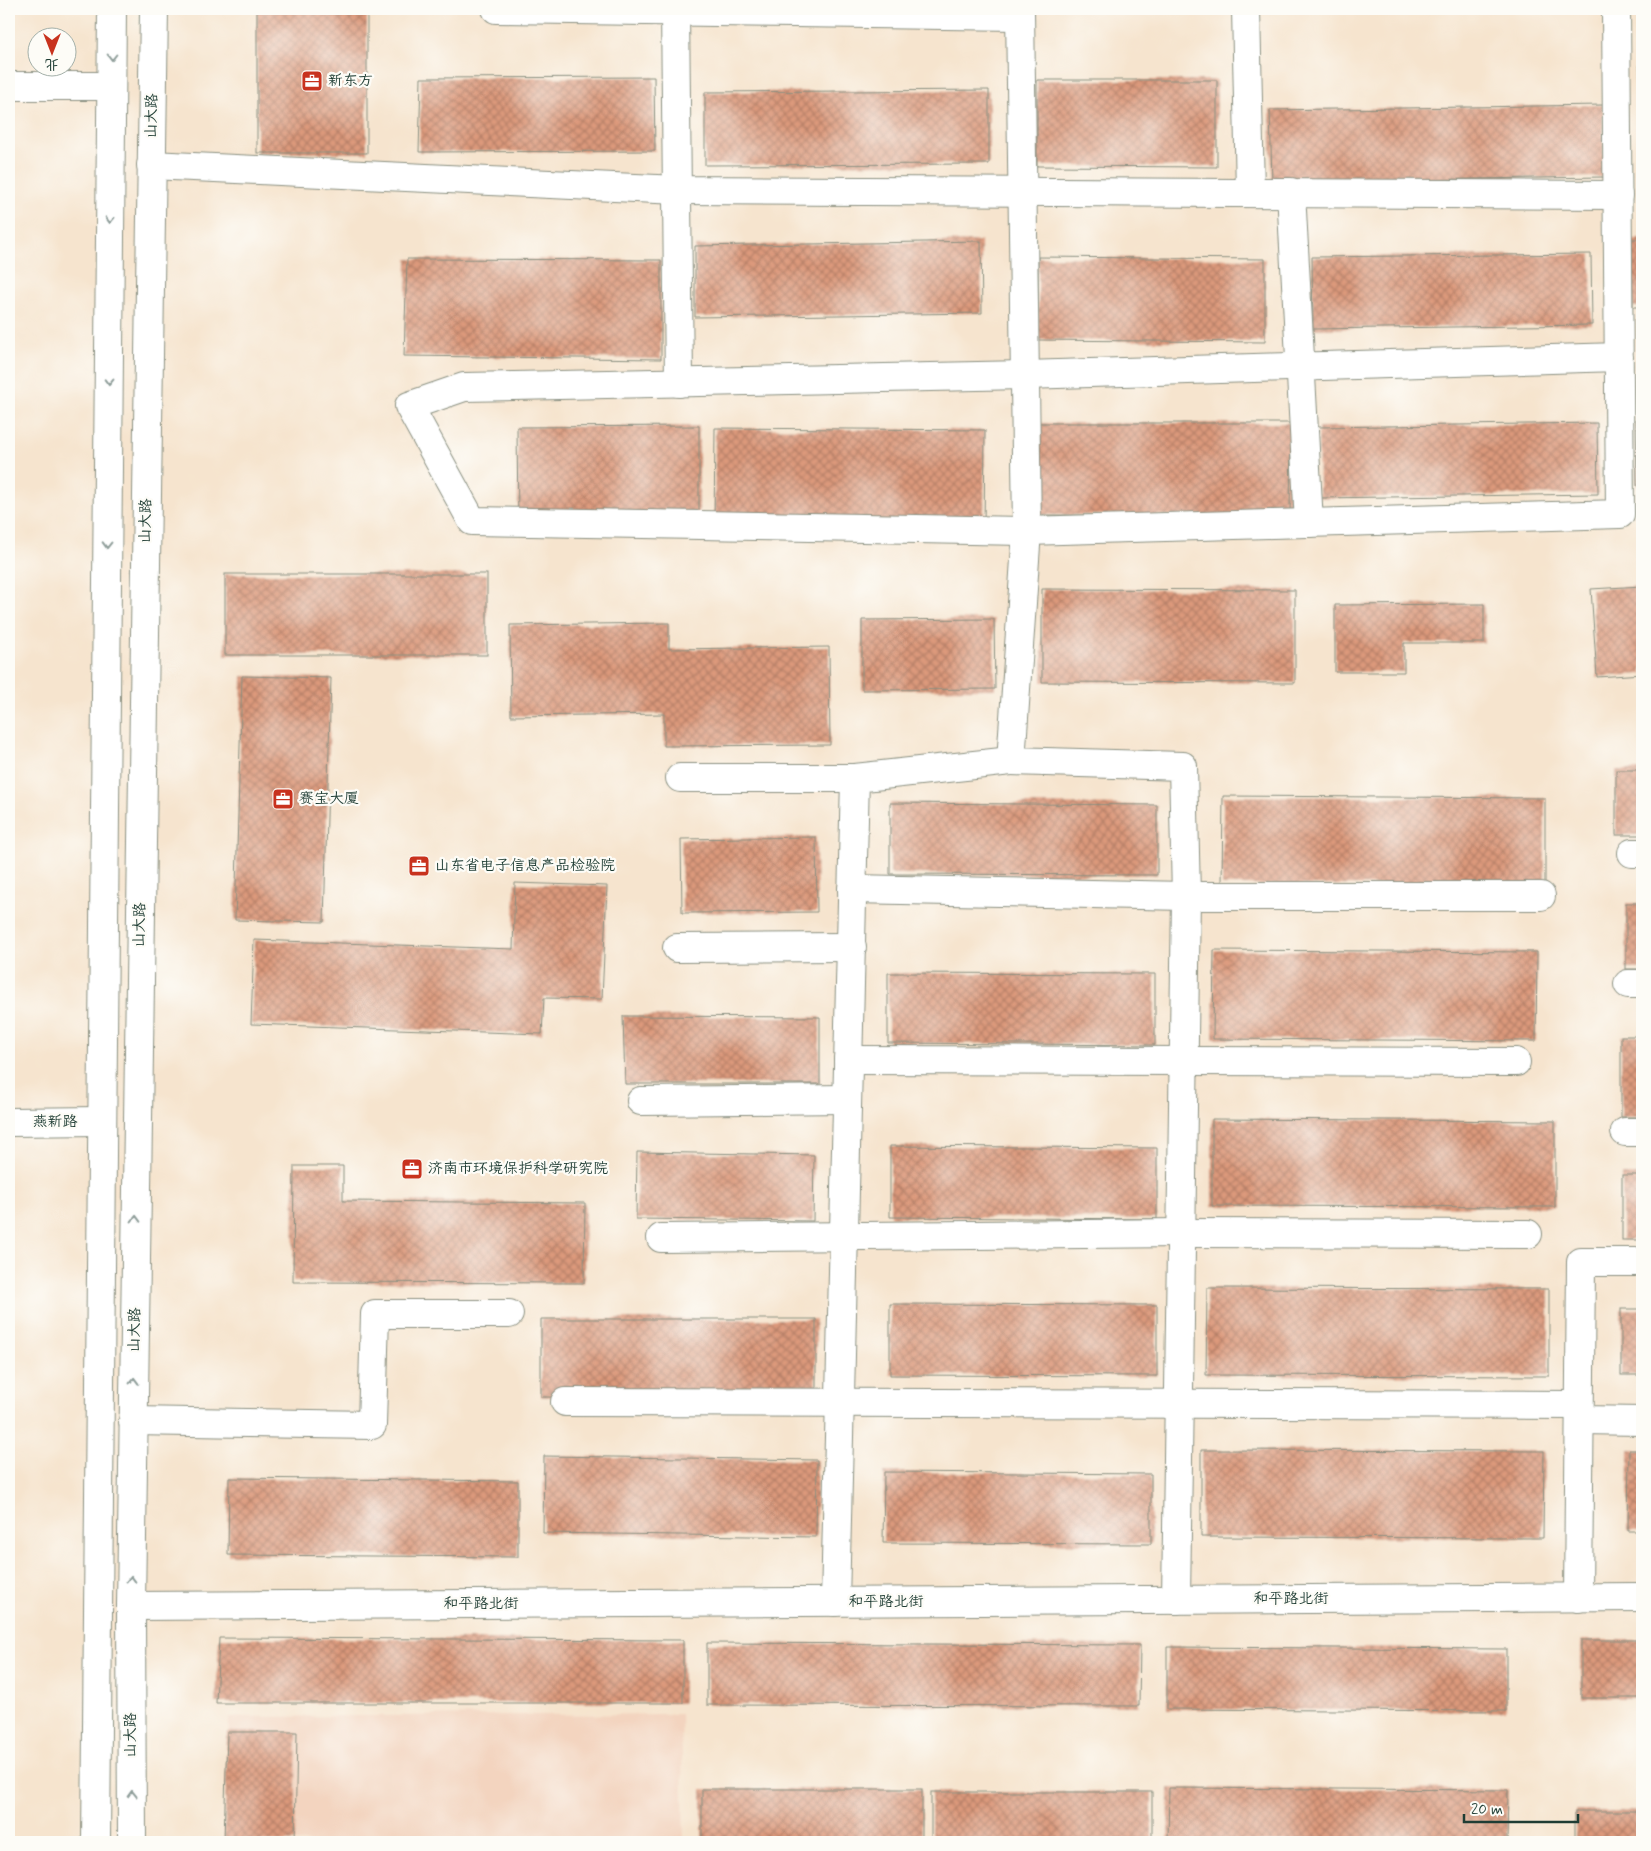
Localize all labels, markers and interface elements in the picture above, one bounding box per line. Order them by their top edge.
north arrow [28,28,78,78]
one-way arrow [107,54,117,62]
text: 北 [45,55,59,73]
office icon: 新东方 [300,69,324,93]
place label: 新东方 [328,71,373,91]
street label: 山大路 [142,93,162,139]
one-way arrow [105,216,115,224]
one-way arrow [104,379,114,387]
street label: 山大路 [136,498,156,544]
one-way arrow [102,542,112,549]
office icon: 赛宝大厦 [271,787,295,811]
place label: 赛宝大厦 [299,789,359,809]
office icon: 山东省电子信息产品检验院 [407,854,431,878]
place label: 山东省电子信息产品检验院 [435,856,615,876]
street label: 山大路 [130,902,150,948]
street label: 燕新路 [32,1112,78,1132]
office icon: 济南市环境保护科学研究院 [400,1157,424,1181]
place label: 济南市环境保护科学研究院 [428,1159,608,1179]
one-way arrow [131,1214,141,1222]
street label: 山大路 [125,1307,145,1353]
one-way arrow [129,1377,139,1384]
one-way arrow [126,1574,136,1582]
street label: 和平路北街 [1253,1589,1329,1609]
street label: 和平路北街 [848,1592,924,1612]
street label: 和平路北街 [443,1594,519,1614]
street label: 山大路 [121,1712,141,1758]
one-way arrow [127,1789,137,1797]
scale bar [1464,1791,1577,1823]
text: 20 m [1471,1800,1503,1820]

